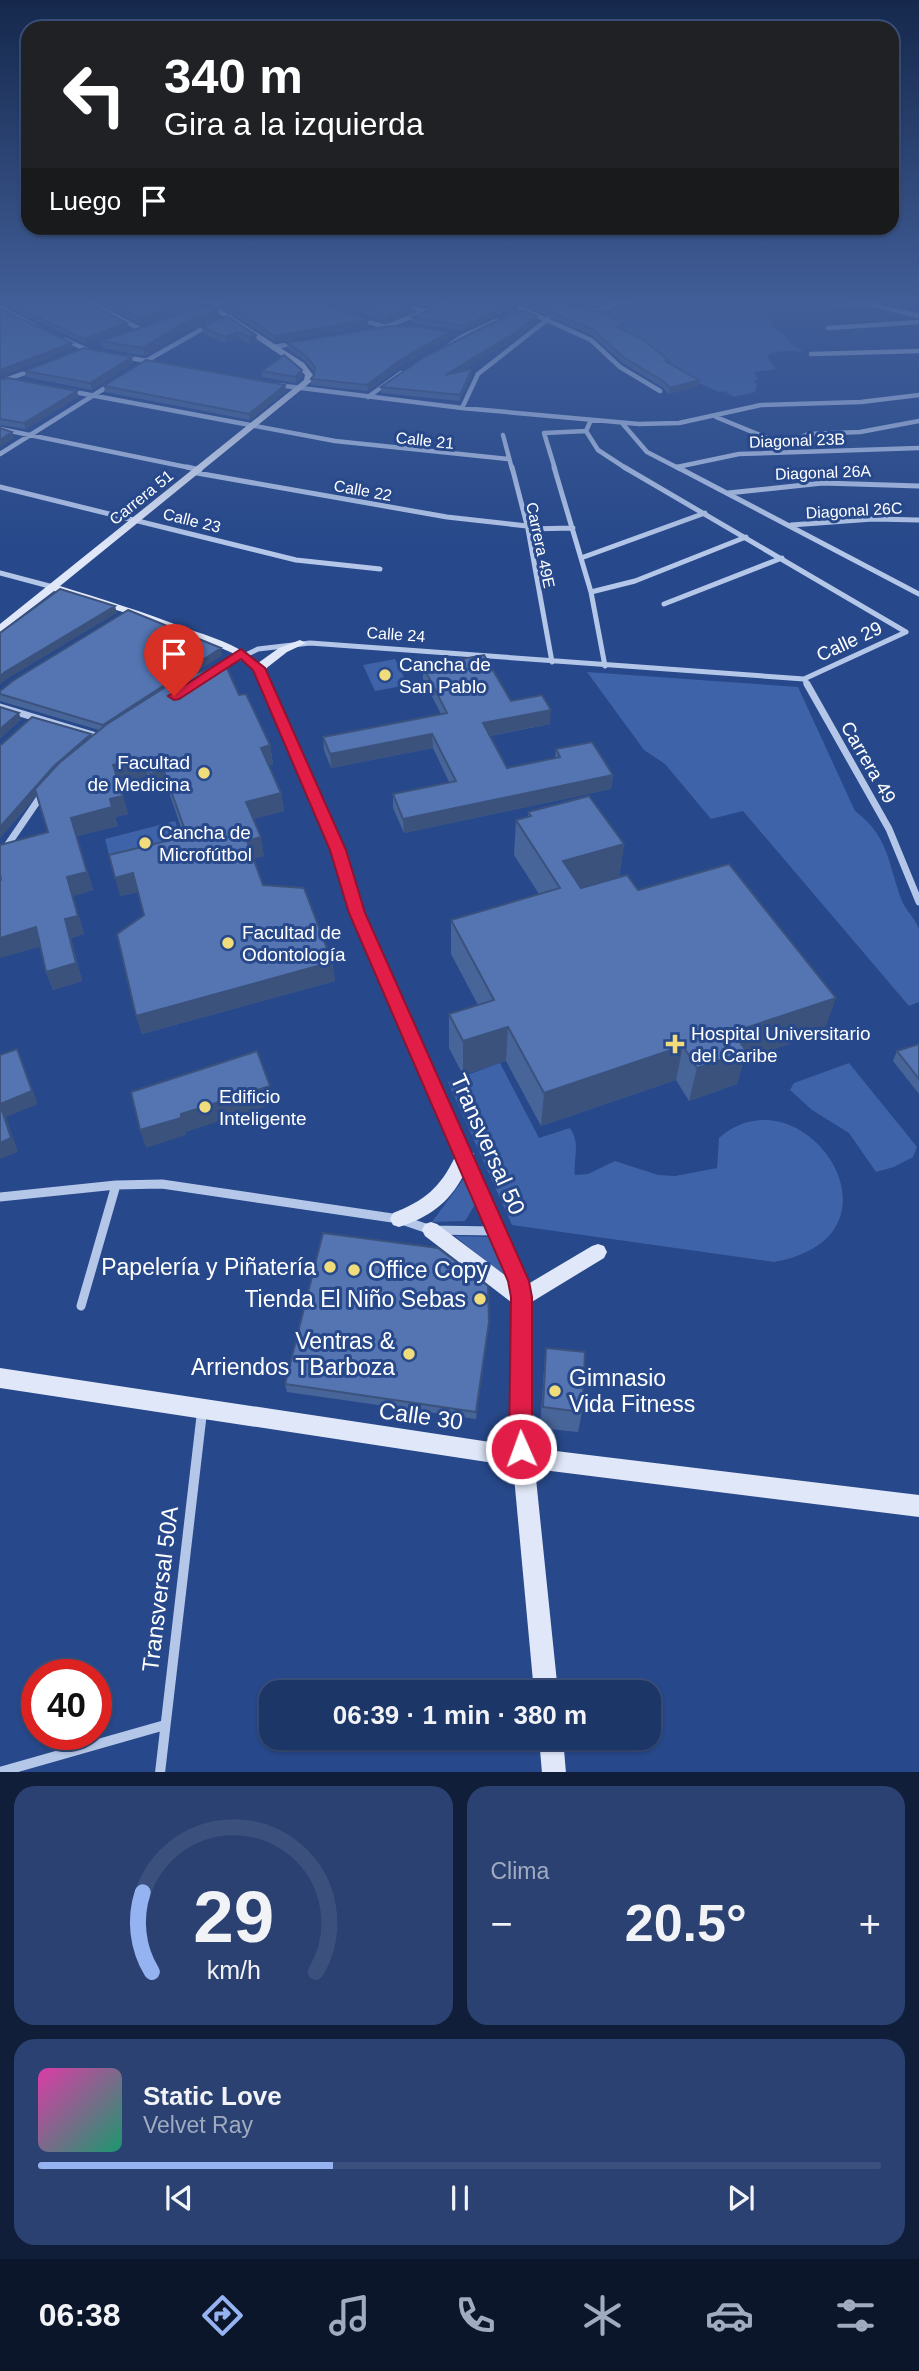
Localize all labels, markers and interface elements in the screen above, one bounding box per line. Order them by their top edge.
icon: left [49,49,140,140]
text: 340 m [164,49,303,103]
text: Gira a la izquierda [164,106,424,142]
icon: arrive [135,182,173,220]
text: Luego [49,186,121,216]
street label: Calle 21 [395,429,455,452]
street label: Diagonal 23B [749,430,845,451]
street label: Diagonal 26A [775,462,872,483]
street label: Carrera 51 [106,467,176,528]
street label: Calle 22 [333,477,393,504]
street label: Diagonal 26C [805,499,903,522]
street label: Carrera 49E [523,501,558,589]
street label: Calle 23 [161,505,223,536]
street label: Calle 29 [813,617,885,666]
pin [144,624,204,696]
street label: Calle 24 [366,624,426,645]
icon: arrive [155,635,193,673]
place label: Cancha de San Pablo [399,654,491,697]
marker: Cancha de San Pablo [377,667,393,683]
street label: Carrera 49 [837,718,900,807]
place label: Facultad de Medicina [88,752,190,795]
marker: Facultad de Medicina [196,765,212,781]
place label: Cancha de Microfútbol [159,822,252,865]
marker: Cancha de Microfútbol [137,835,153,851]
place label: Facultad de Odontología [242,922,346,965]
marker: Facultad de Odontología [220,935,236,951]
place label: Hospital Universitario del Caribe [691,1023,871,1066]
marker: Hospital Universitario del Caribe [665,1034,685,1054]
street label: Transversal 50 [445,1070,531,1218]
place label: Edificio Inteligente [219,1086,307,1129]
marker: Edificio Inteligente [197,1099,213,1115]
place label: Papelería y Piñatería [101,1254,316,1280]
place label: Office Copy [368,1257,488,1283]
marker: Papelería y Piñatería [322,1259,338,1275]
marker: Office Copy [346,1262,362,1278]
place label: Tienda El Niño Sebas [244,1286,466,1312]
marker: Tienda El Niño Sebas [472,1291,488,1307]
place label: Ventras & Arriendos TBarboza [191,1328,395,1380]
marker: Ventras & Arriendos TBarboza [401,1346,417,1362]
place label: Gimnasio Vida Fitness [569,1365,695,1417]
marker: Gimnasio Vida Fitness [547,1383,563,1399]
street label: Calle 30 [377,1397,465,1435]
position arrow [484,1412,558,1486]
street label: Transversal 50A [137,1504,183,1673]
speed limit sign: 40 [21,1659,112,1750]
text: 06:39 · 1 min · 380 m [333,1700,587,1730]
text: Clima [491,1858,549,1884]
text: 29 [193,1876,274,1957]
text: 20.5° [625,1894,747,1952]
text: − [491,1903,513,1945]
text: + [859,1903,881,1945]
text: km/h [206,1955,260,1983]
text: Static Love [143,2081,282,2111]
text: Velvet Ray [143,2112,253,2138]
icon: previous [160,2179,198,2217]
icon: pause [441,2179,479,2217]
icon: next [722,2179,760,2217]
icon: directions [198,2291,247,2340]
icon: music [325,2291,374,2340]
icon: phone [451,2291,500,2340]
icon: climate [578,2291,627,2340]
icon: car [705,2291,754,2340]
icon: filters [831,2291,880,2340]
text: 06:38 [39,2297,121,2333]

